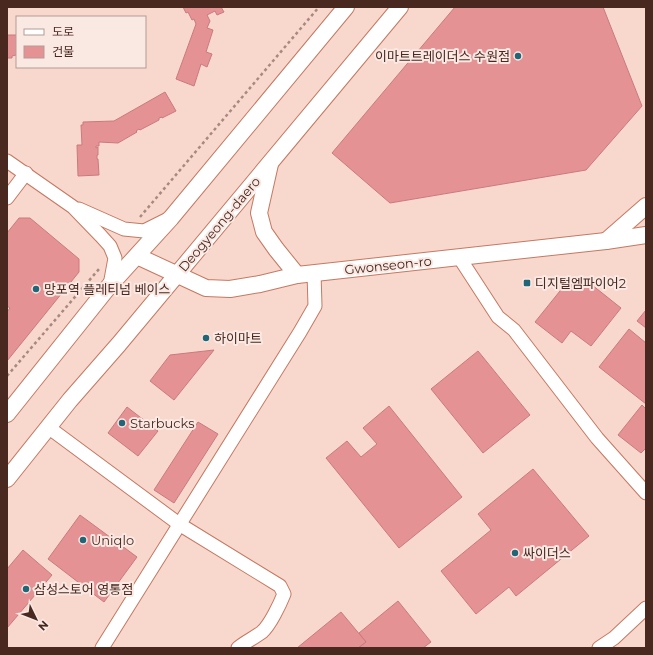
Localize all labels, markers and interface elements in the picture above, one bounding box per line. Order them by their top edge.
legend [16,16,146,68]
text: 도로 [52,24,74,39]
text: 건물 [52,44,74,59]
place label: 이마트트레이더스 수원점 [375,48,510,64]
marker: 이마트트레이더스 수원점 [513,51,523,61]
street label: Deogyeong-daero [175,173,263,275]
street label: Gwonseon-ro [344,252,432,278]
place label: 디지털엠파이어2 [535,275,626,291]
marker: 디지털엠파이어2 [522,278,532,288]
place label: 망포역 플레티넘 베이스 [44,281,170,297]
marker: 망포역 플레티넘 베이스 [31,284,41,294]
place label: 하이마트 [214,330,262,346]
marker: 하이마트 [201,333,211,343]
place label: Starbucks [130,415,194,431]
marker: Starbucks [117,418,127,428]
place label: Uniqlo [91,532,134,548]
marker: Uniqlo [78,535,88,545]
place label: 싸이더스 [523,545,571,561]
marker: 싸이더스 [510,548,520,558]
place label: 삼성스토어 영통점 [34,581,133,597]
marker: 삼성스토어 영통점 [21,584,31,594]
north arrow [16,599,56,639]
text: N [35,618,51,634]

